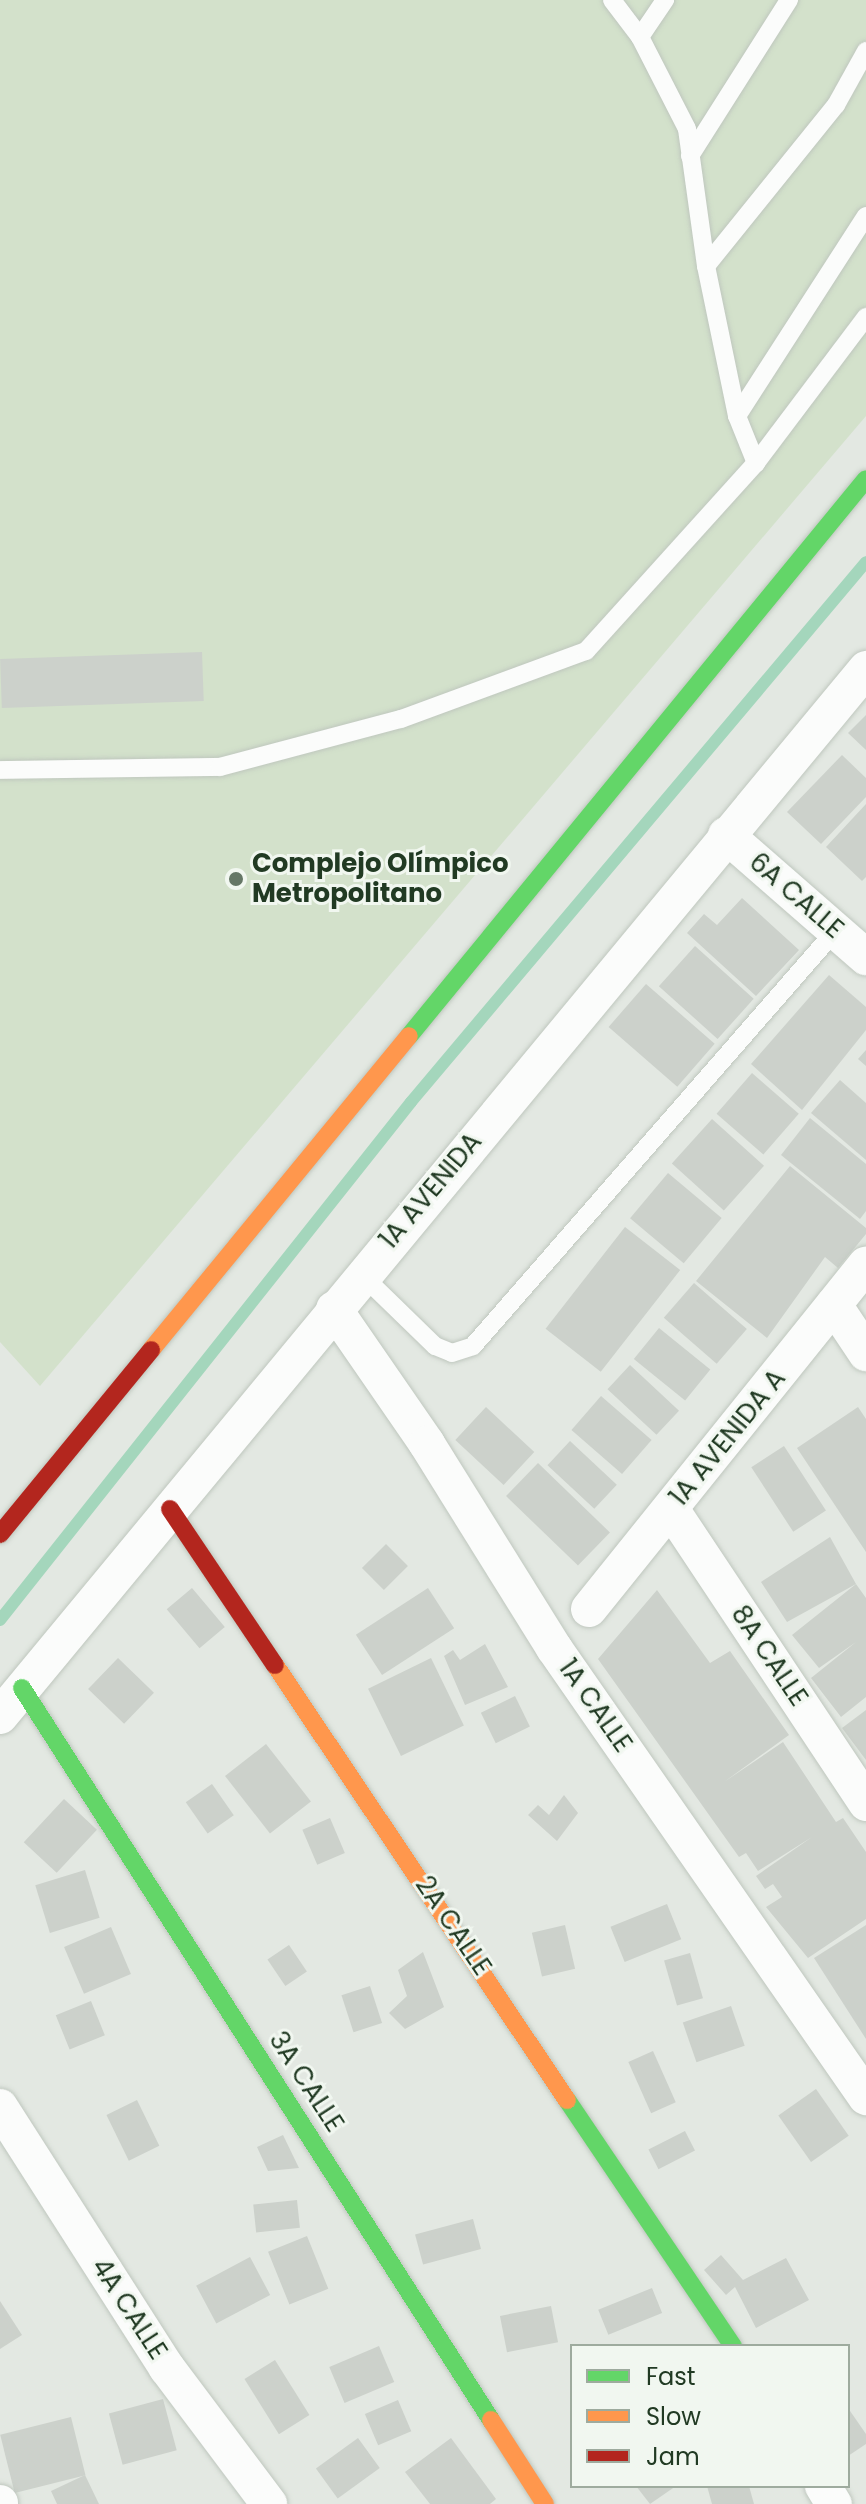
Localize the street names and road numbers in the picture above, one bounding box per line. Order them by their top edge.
street label: 6A CALLE [743,847,849,945]
street label: 1A AVENIDA [373,1127,489,1255]
street label: 1A AVENIDA A [664,1364,792,1512]
street label: 8A CALLE [724,1600,814,1712]
street label: 1A CALLE [552,1654,638,1758]
street label: 2A CALLE [409,1871,497,1981]
street label: 3A CALLE [262,2026,350,2138]
street label: 4A CALLE [85,2253,173,2365]

